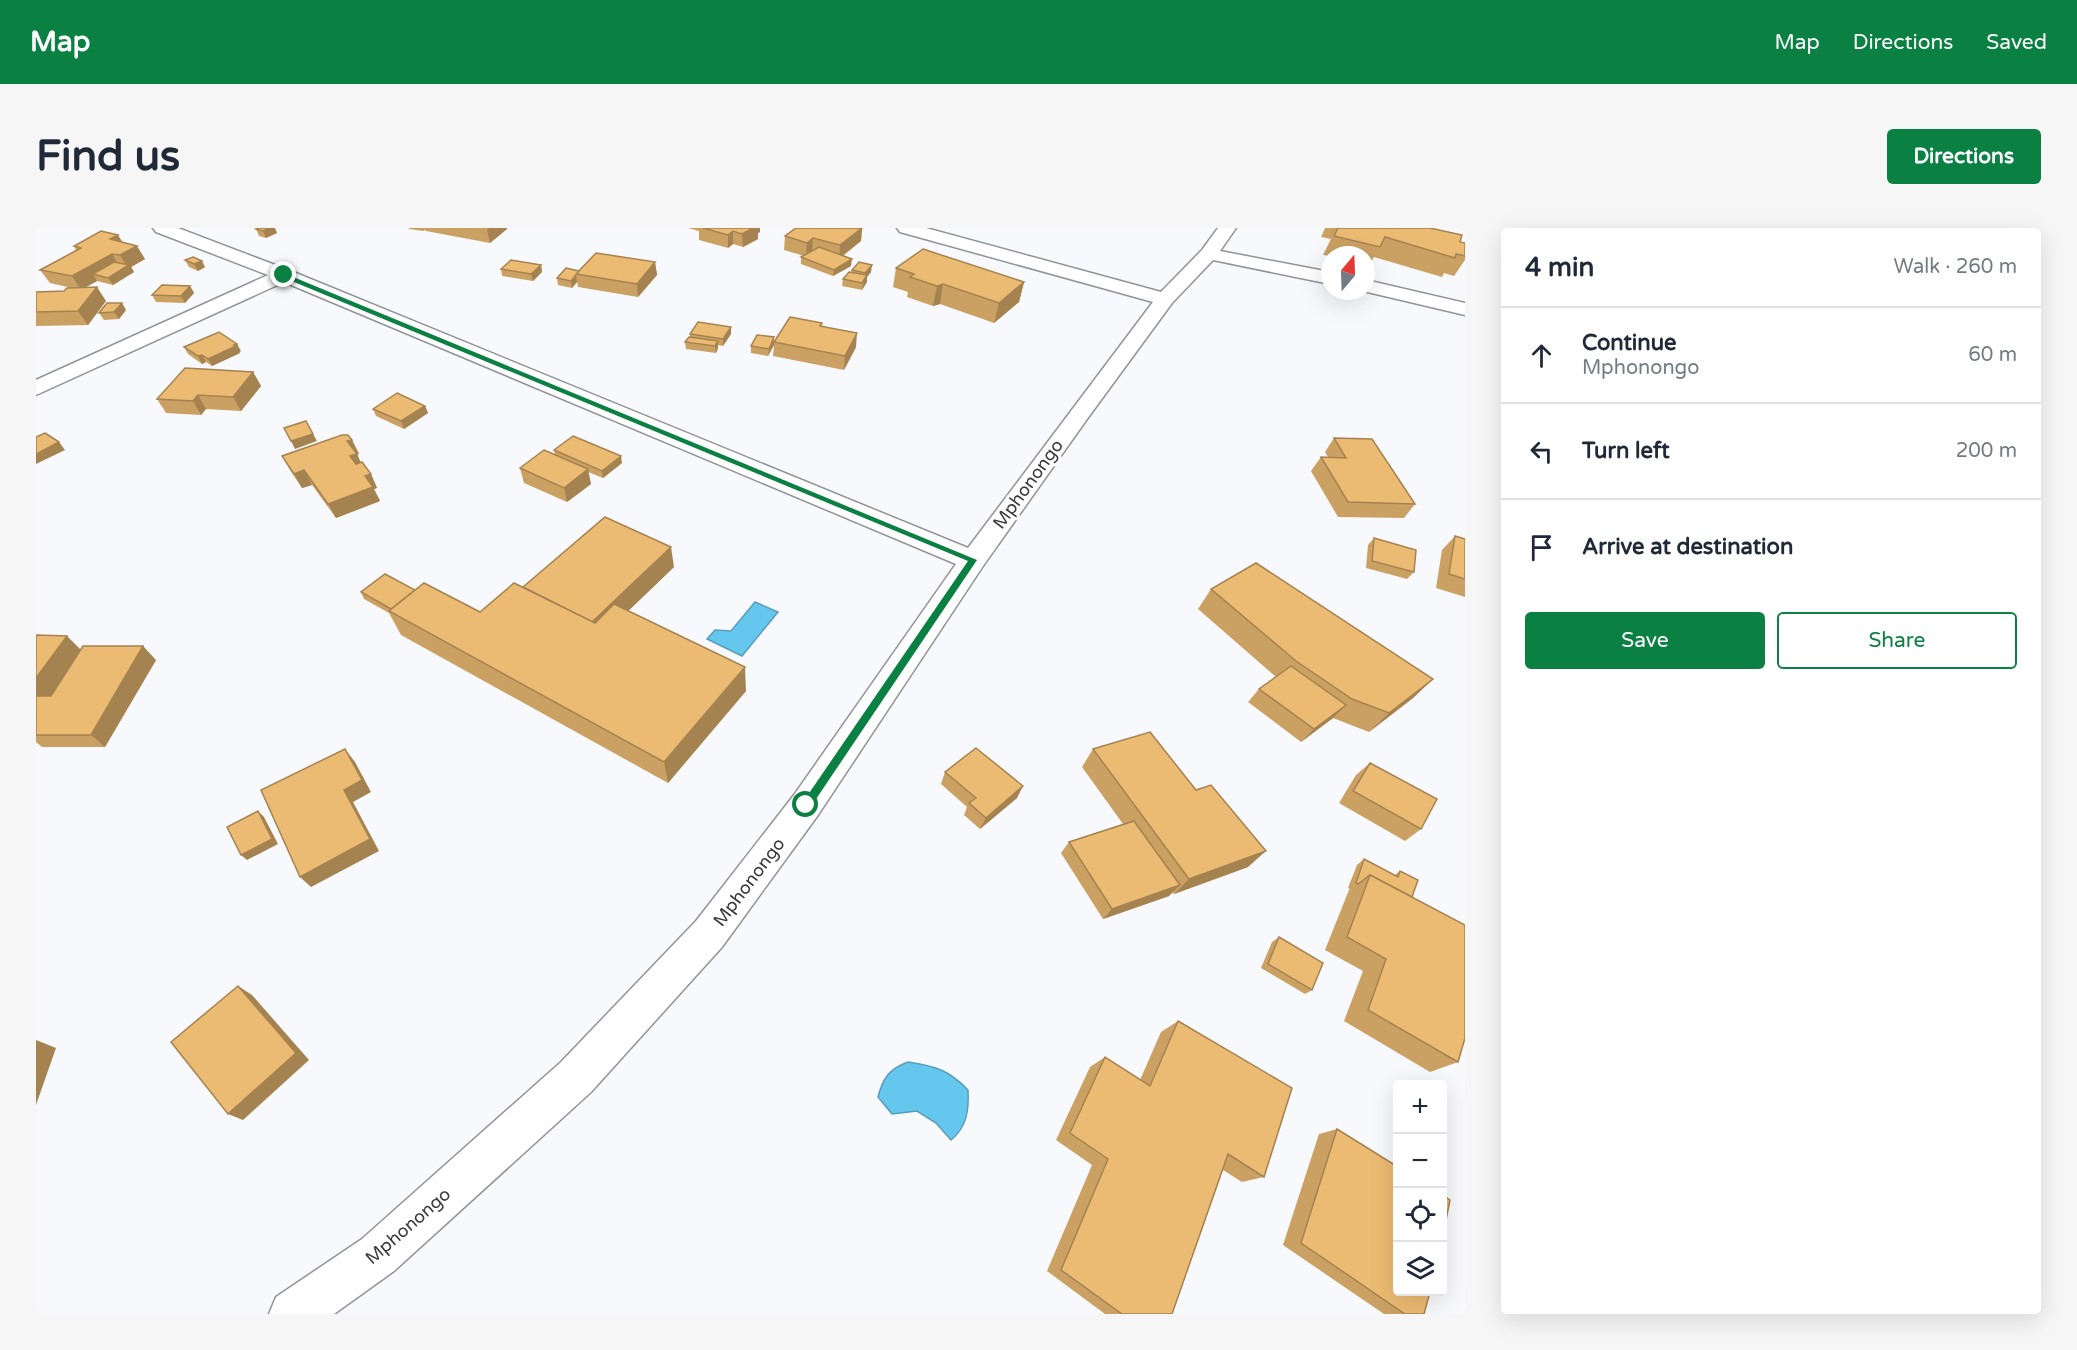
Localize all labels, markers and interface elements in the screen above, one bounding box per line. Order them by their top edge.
text: Map [30,25,90,59]
text: Map [1774,30,1820,55]
text: Directions [1853,30,1953,55]
text: Saved [1986,30,2047,55]
button: Directions [1887,129,2041,184]
text: Find us [36,131,180,182]
north arrow [1321,246,1375,300]
text: 4 min [1525,252,1594,283]
text: Walk · 260 m [1894,255,2017,279]
route end [270,261,296,287]
text: Continue [1582,330,1677,356]
icon: ahead [1525,339,1558,372]
text: 60 m [1968,343,2017,367]
text: Mphonongo [1582,356,1699,380]
street label: Mphonongo [988,435,1068,533]
icon: left [1525,435,1558,468]
text: Turn left [1582,438,1670,464]
text: 200 m [1956,439,2017,463]
icon: arrive [1525,531,1558,564]
text: Arrive at destination [1582,534,1793,560]
button: Save [1525,612,1765,669]
button: Share [1777,612,2017,669]
route start [792,791,818,817]
street label: Mphonongo [708,833,790,931]
map controls [1393,1080,1447,1296]
button: + [1393,1080,1447,1134]
button: − [1393,1134,1447,1188]
street label: Mphonongo [361,1183,455,1269]
button: locate [1393,1188,1447,1242]
button: layers [1393,1242,1447,1296]

